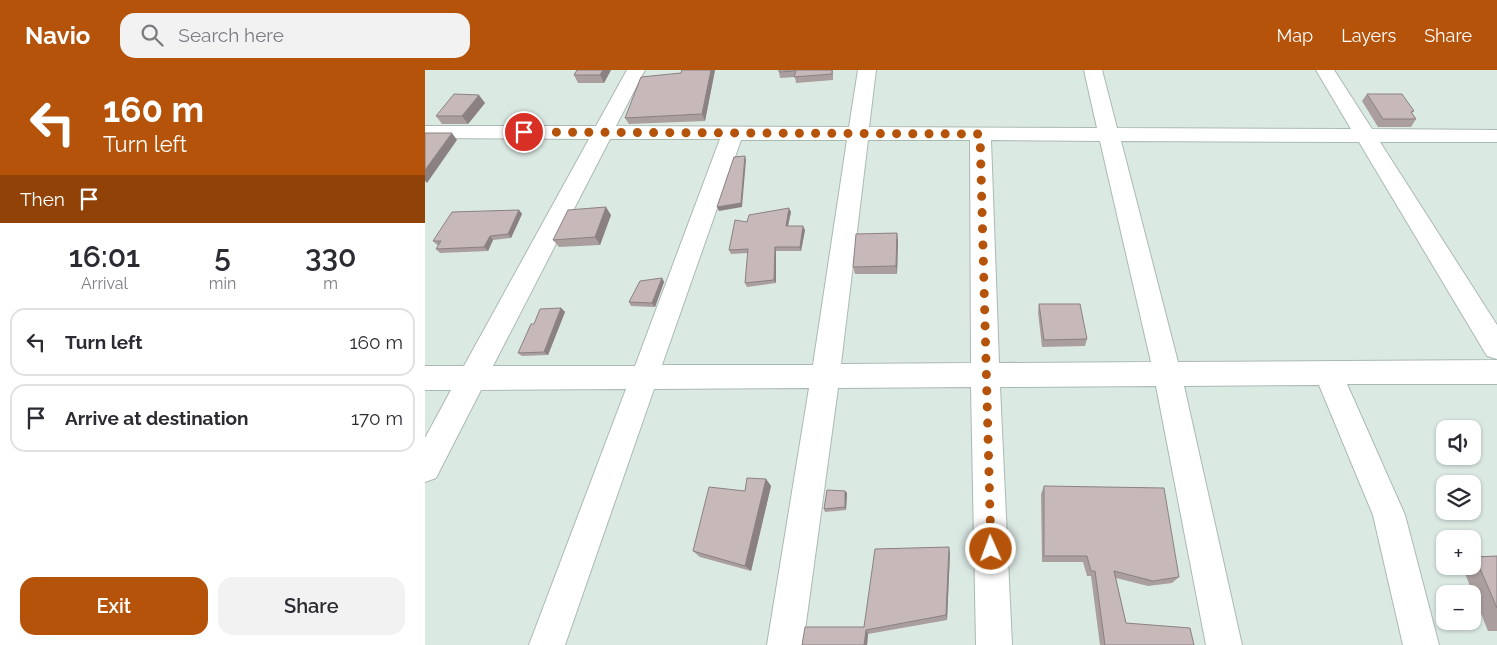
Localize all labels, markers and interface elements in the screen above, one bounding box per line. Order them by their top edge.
search box [120,13,470,58]
text: Navio [25,21,90,50]
icon: search [138,21,166,49]
text: Search here [178,24,284,46]
text: Map [1277,25,1313,46]
text: Layers [1341,25,1396,46]
text: Share [1424,25,1472,46]
text: 160 m [103,89,204,130]
icon: left [20,90,85,155]
pin [503,111,545,153]
icon: arrive [510,118,538,146]
text: Turn left [103,131,187,157]
icon: arrive [75,185,103,213]
text: Then [20,188,65,210]
text: 16:01 [69,239,140,274]
text: 5 [214,239,231,274]
text: 330 [305,239,356,274]
text: Arrival [81,274,128,293]
text: min [209,274,236,293]
text: m [323,274,338,293]
icon: left [22,328,50,356]
text: Turn left [65,331,142,353]
text: 160 m [349,331,403,353]
icon: arrive [22,404,50,432]
text: Arrive at destination [65,407,249,429]
text: 170 m [351,407,403,429]
map controls [1436,420,1481,630]
button: sound [1436,420,1481,465]
button: layers [1436,475,1481,520]
position arrow [964,522,1016,574]
button: + [1436,530,1481,575]
button: Exit [20,577,208,635]
button: Share [218,577,405,635]
button: − [1436,585,1481,630]

